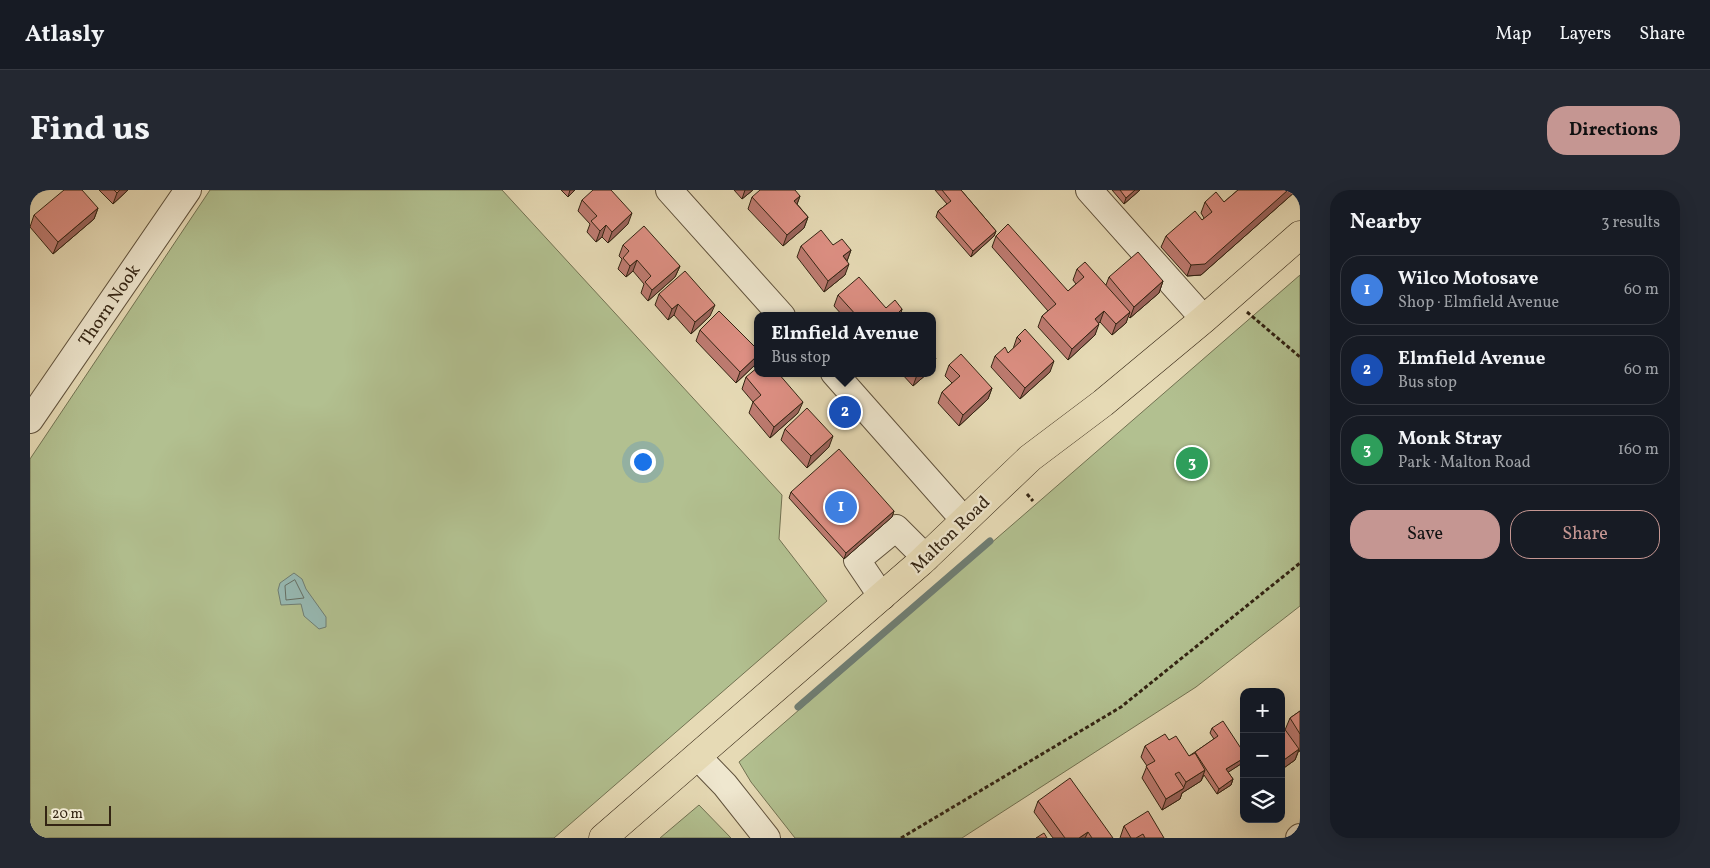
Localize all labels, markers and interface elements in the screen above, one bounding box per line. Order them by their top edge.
text: Atlasly [25,18,104,52]
text: Map [1495,22,1531,47]
text: Layers [1559,22,1611,47]
text: Share [1639,22,1685,47]
text: Find us [30,106,150,154]
button: Directions [1547,106,1680,155]
text: Nearby [1350,208,1421,237]
text: 3 results [1601,212,1660,234]
street label: Thorn Nook [73,260,147,352]
text: Wilco Motosave [1398,266,1538,292]
text: 1 [1364,279,1370,301]
text: 60 m [1624,279,1659,301]
text: Shop · Elmfield Avenue [1398,292,1559,314]
popup [754,312,936,377]
text: Elmfield Avenue [771,321,919,347]
text: Elmfield Avenue [1398,346,1545,372]
text: Bus stop [771,347,830,369]
text: 2 [1363,359,1371,381]
text: 60 m [1624,359,1659,381]
text: Bus stop [1398,372,1457,394]
pin: 2 [829,393,861,431]
text: Monk Stray [1398,426,1502,452]
text: 3 [1363,439,1371,461]
text: 160 m [1618,439,1659,461]
pin: 3 [1176,444,1208,482]
your location [630,449,656,475]
text: Park · Malton Road [1398,452,1531,474]
pin: 1 [825,488,857,526]
street label: Malton Road [906,491,996,579]
button: Save [1350,510,1500,559]
button: Share [1510,510,1660,559]
map controls [1240,688,1285,823]
button: + [1240,688,1285,733]
button: − [1240,733,1285,778]
button: layers [1240,778,1285,823]
scale bar [45,803,111,826]
text: 20 m [52,805,83,824]

